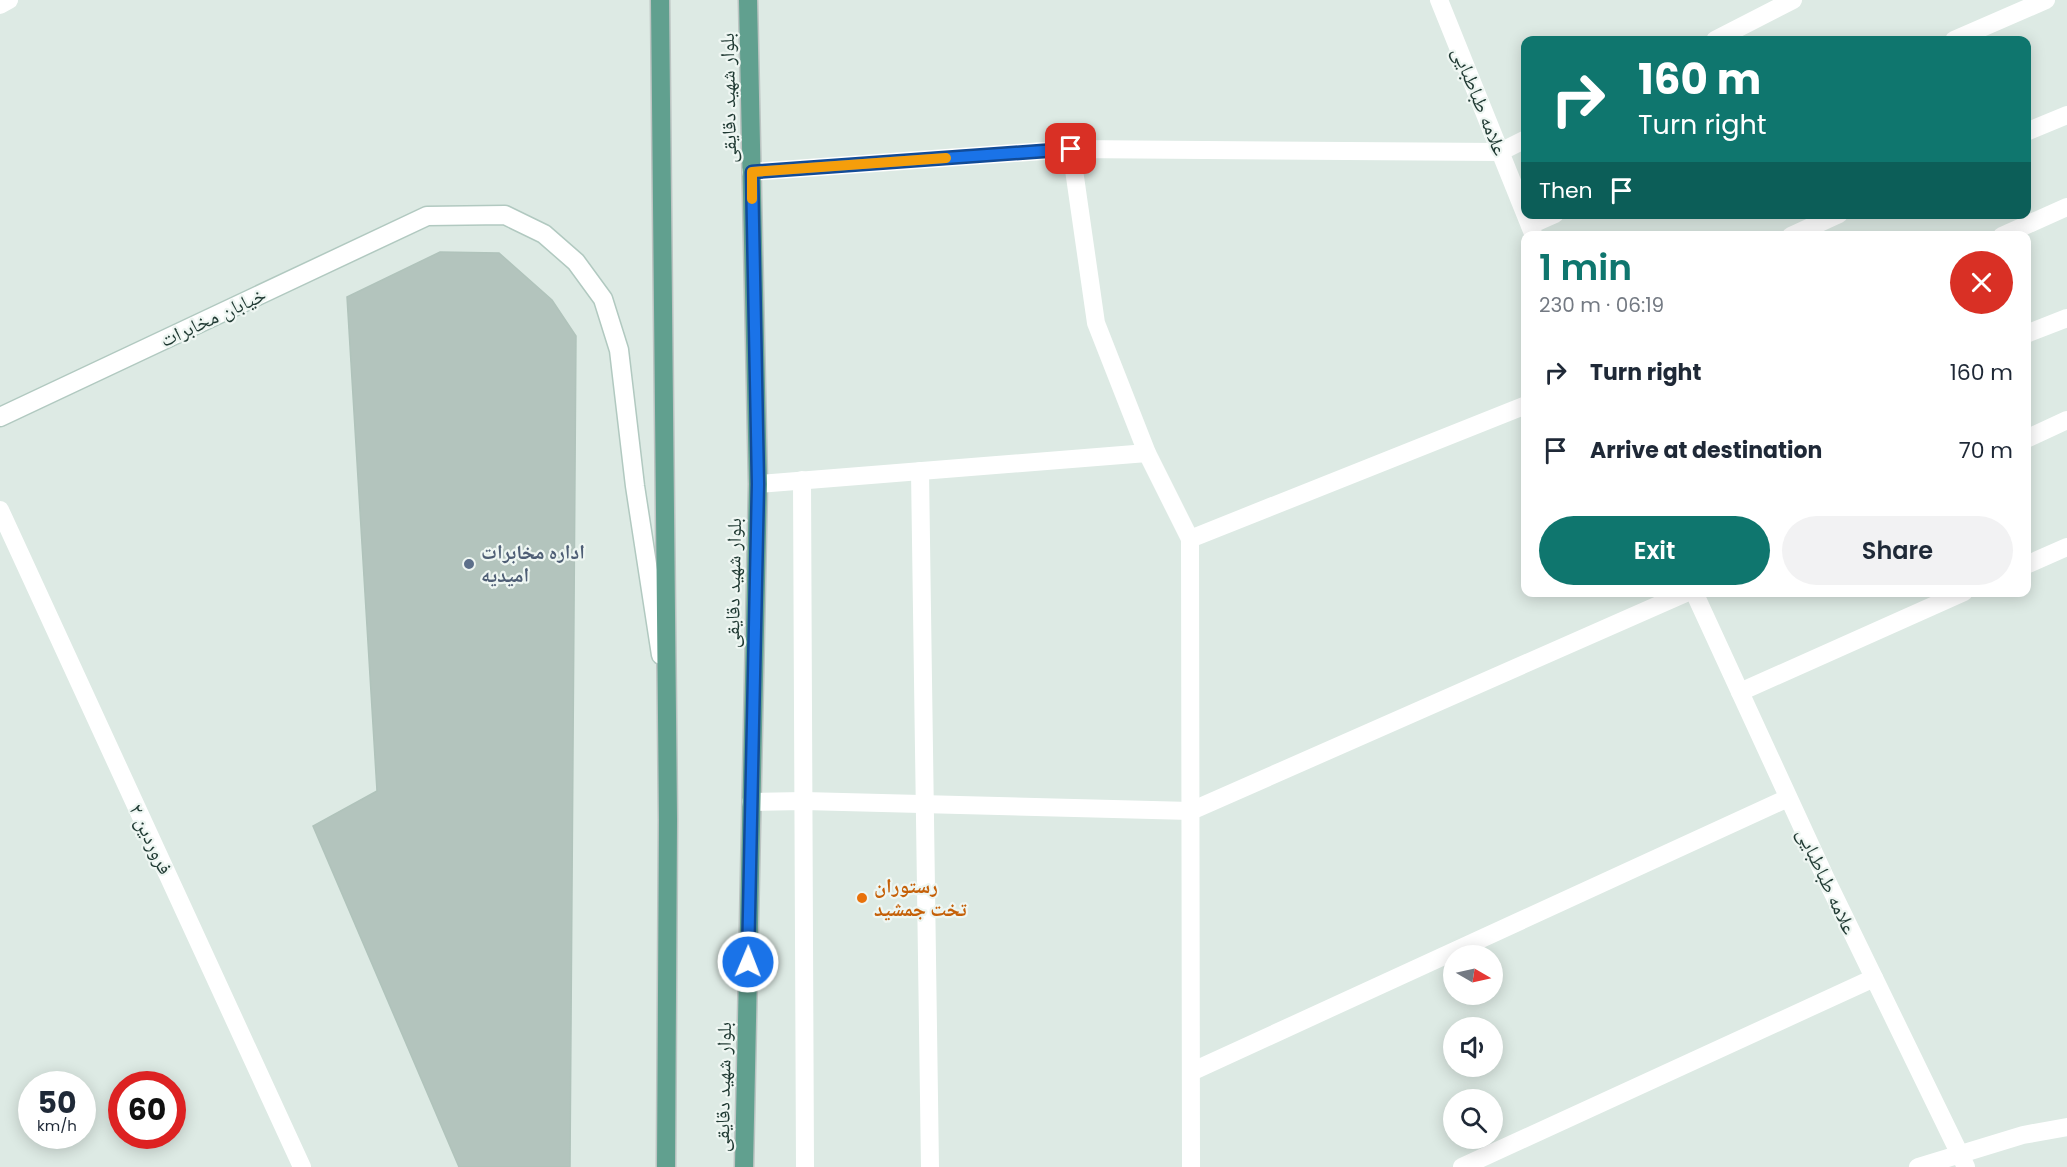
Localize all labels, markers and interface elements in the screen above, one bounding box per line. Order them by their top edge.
street label: بلوار شهید دقایقی [713,33,743,163]
street label: علامه طباطبایی [1446,43,1514,159]
text: 160 m [1638,50,1761,109]
icon: right [1539,60,1617,138]
text: Turn right [1638,106,1767,143]
pin [1045,123,1096,174]
icon: arrive [1054,132,1087,165]
icon: arrive [1605,174,1638,207]
text: Then [1539,175,1593,206]
text: 1 min [1539,242,1632,293]
button: close [1950,251,2013,314]
street label: خیابان مخابرات [155,280,271,354]
text: 230 m · 06:19 [1539,291,1664,319]
icon: right [1539,356,1572,389]
text: Turn right [1590,357,1701,388]
text: 160 m [1950,357,2013,388]
icon: arrive [1539,434,1572,467]
text: Arrive at destination [1590,435,1822,466]
text: 70 m [1959,435,2013,466]
button: Exit [1539,516,1770,585]
button: Share [1782,516,2013,585]
street label: بلوار شهید دقایقی [718,518,748,648]
place label: اداره مخابرات امیدیه [481,538,585,589]
marker: اداره مخابرات امیدیه [462,557,476,571]
street label: فروردین ۲ [123,799,179,879]
street label: علامه طباطبایی [1790,823,1864,939]
place label: رستوران تخت جمشید [874,872,967,923]
marker: رستوران تخت جمشید [855,891,869,905]
position arrow [716,930,780,994]
north arrow [1443,945,1503,1005]
map controls [1443,945,1503,1149]
button: sound [1443,1017,1503,1077]
street label: بلوار شهید دقایقی [708,1022,738,1152]
speed limit sign: 60 [108,1071,186,1149]
text: 50 [37,1081,77,1124]
button: search [1443,1089,1503,1149]
text: km/h [37,1115,77,1136]

